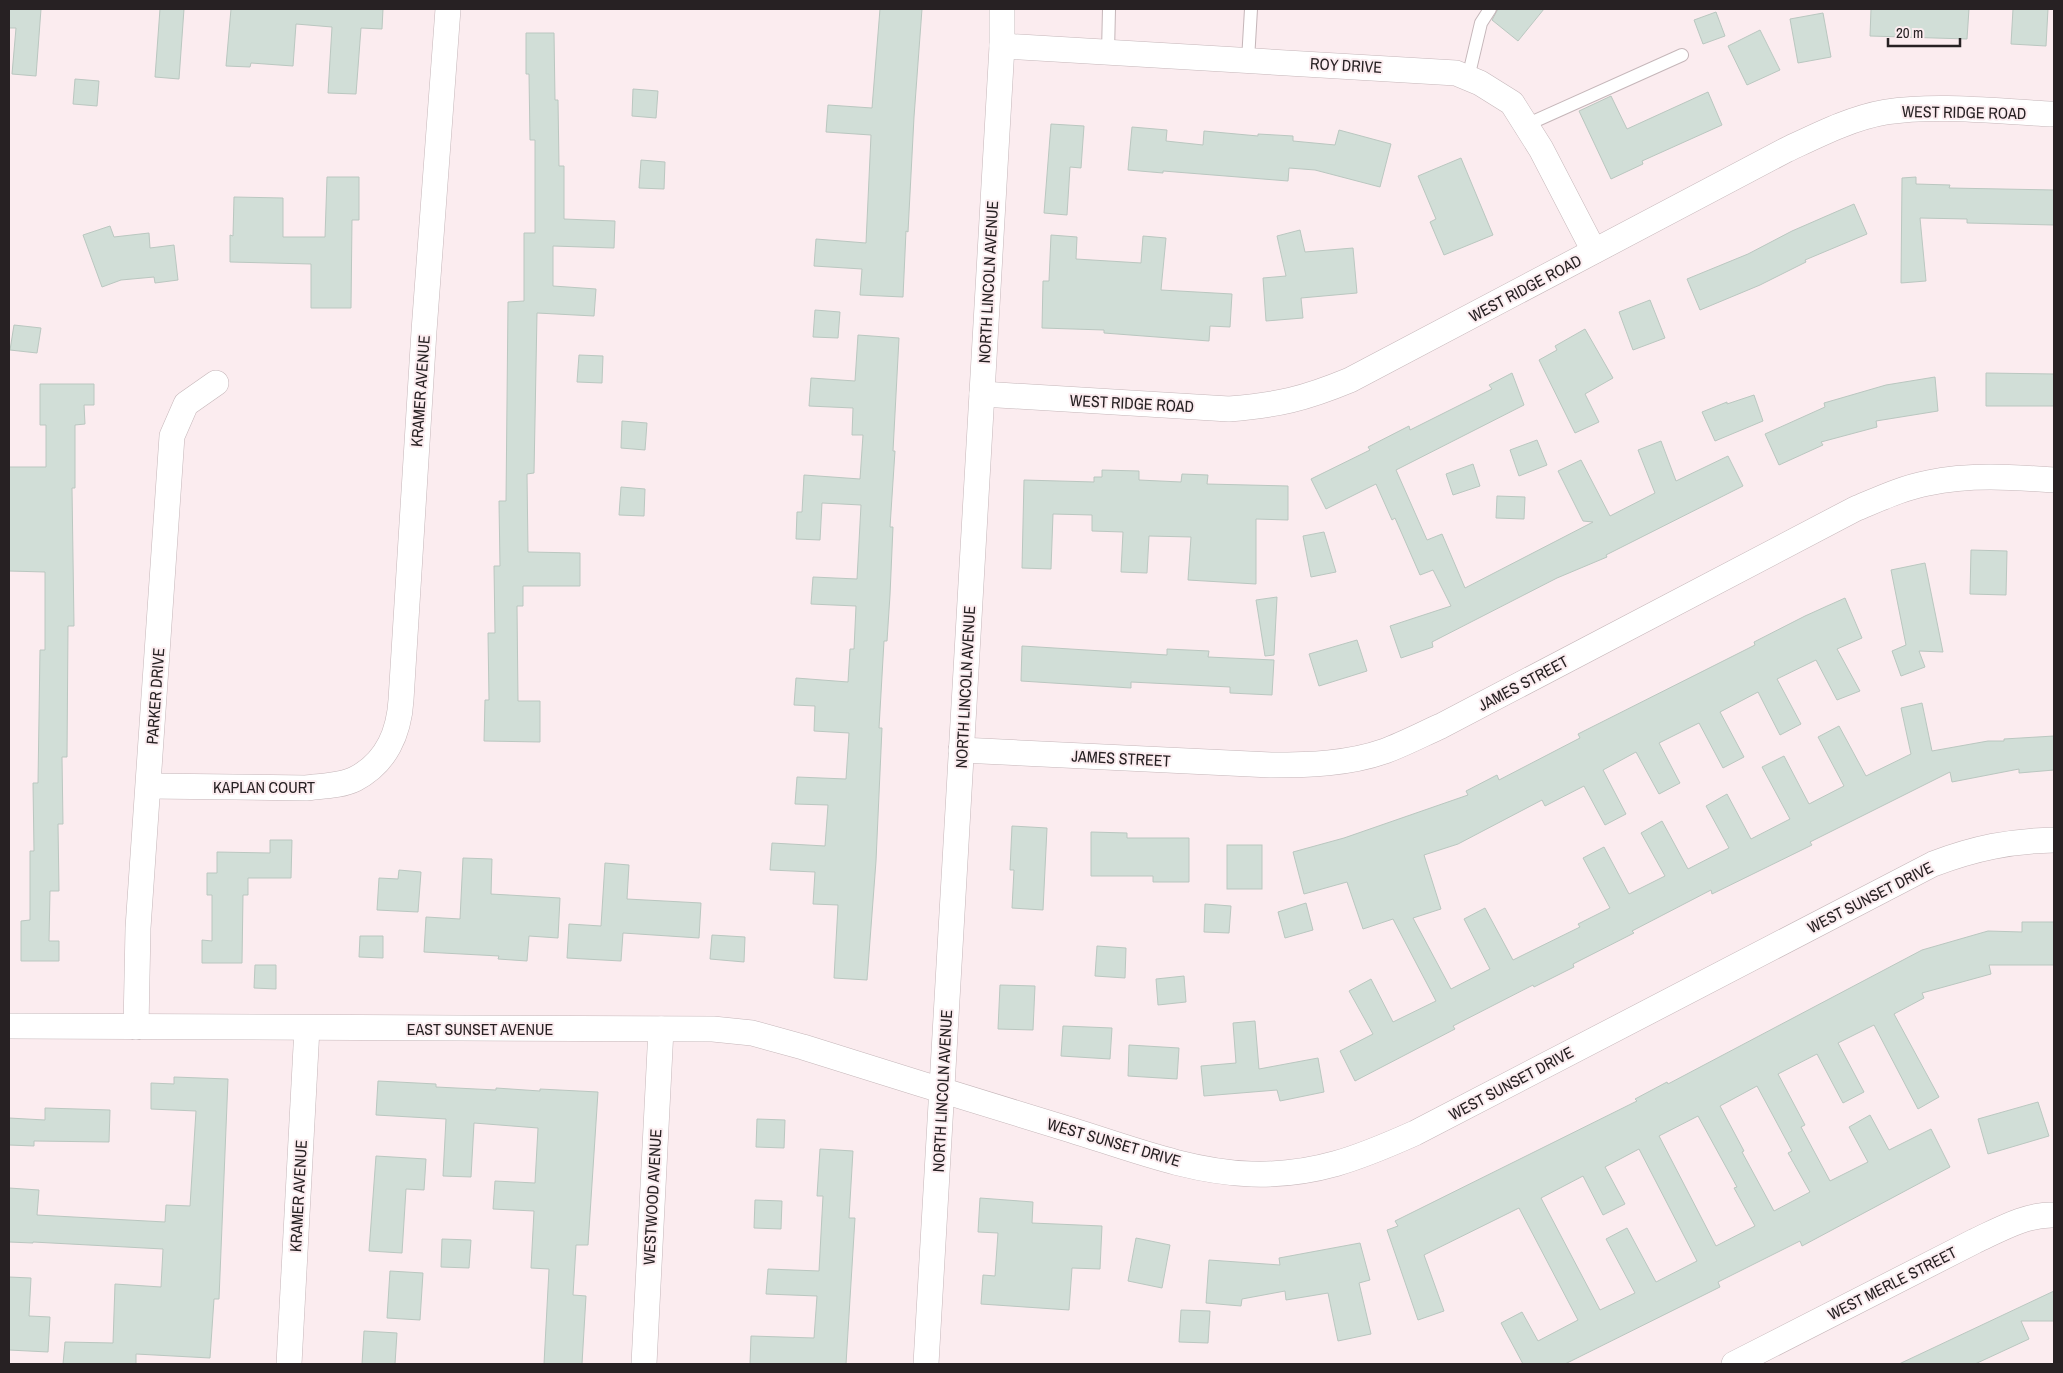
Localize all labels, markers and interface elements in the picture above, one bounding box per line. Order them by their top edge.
scale bar [1888,15,1960,47]
text: 20 m [1896,22,1923,43]
street label: ROY DRIVE [1309,52,1383,78]
street label: WEST RIDGE ROAD [1902,100,2026,124]
street label: NORTH LINCOLN AVENUE [973,200,1003,364]
street label: WEST RIDGE ROAD [1465,249,1585,327]
street label: KRAMER AVENUE [405,334,435,448]
street label: WEST RIDGE ROAD [1069,389,1195,417]
street label: NORTH LINCOLN AVENUE [950,605,980,769]
street label: PARKER DRIVE [141,647,169,745]
street label: JAMES STREET [1474,650,1572,716]
street label: JAMES STREET [1071,744,1171,772]
street label: KAPLAN COURT [213,776,315,798]
street label: WEST SUNSET DRIVE [1803,856,1937,938]
street label: NORTH LINCOLN AVENUE [927,1009,957,1173]
street label: EAST SUNSET AVENUE [407,1018,553,1040]
street label: WEST SUNSET DRIVE [1445,1041,1577,1125]
street label: WEST SUNSET DRIVE [1045,1112,1183,1172]
street label: WESTWOOD AVENUE [637,1128,667,1266]
street label: KRAMER AVENUE [284,1139,312,1253]
street label: WEST MERLE STREET [1824,1241,1960,1325]

